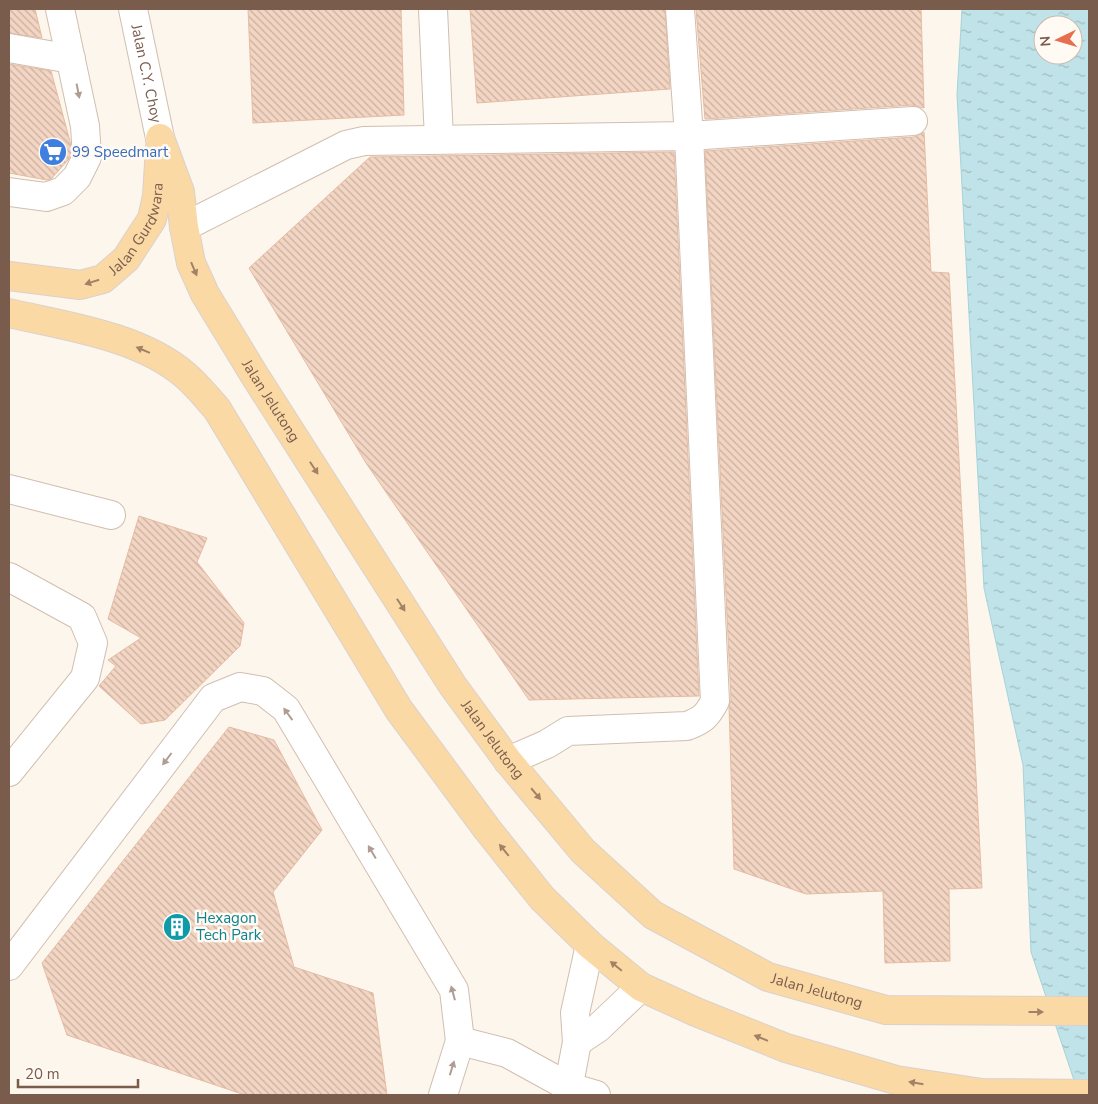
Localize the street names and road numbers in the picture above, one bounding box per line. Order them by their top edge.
street label: Jalan C.Y. Choy [126,22,167,125]
street label: Jalan Gurdwara [103,182,168,280]
street label: Jalan Jelutong [237,355,305,446]
street label: Jalan Jelutong [456,695,529,783]
street label: Jalan Jelutong [768,968,865,1013]

